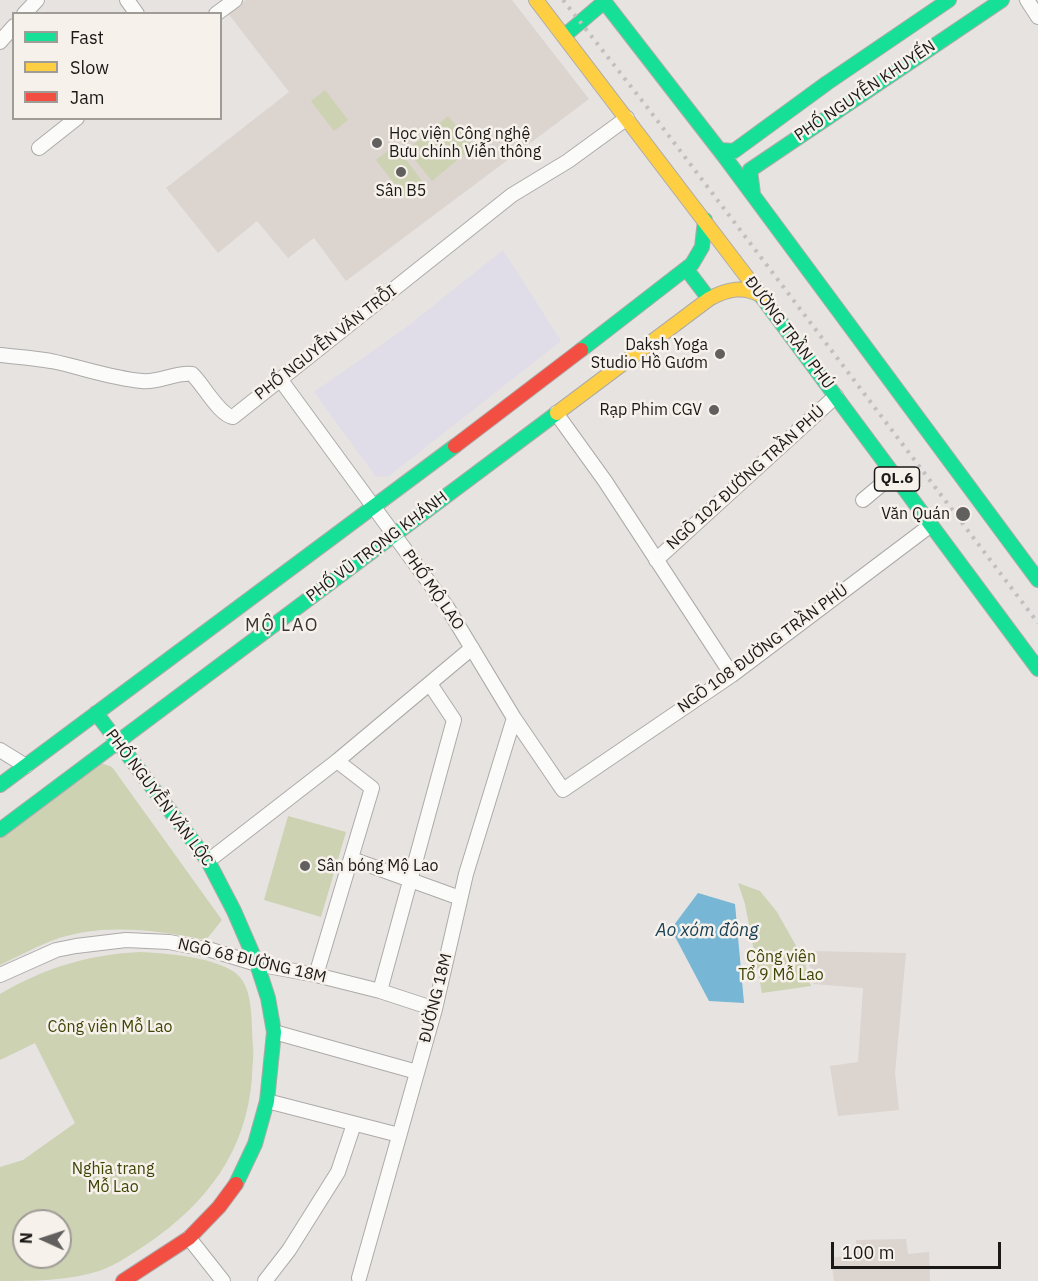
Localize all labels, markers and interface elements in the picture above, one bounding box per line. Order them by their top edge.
legend [12,12,222,120]
text: Fast [70,26,104,49]
street label: PHỐ NGUYỄN KHUYẾN [791,37,939,145]
text: Slow [70,56,109,79]
text: Jam [70,86,105,109]
place label: Học viện Công nghệ Bưu chính Viễn thông [389,124,541,162]
marker: Học viện Công nghệ Bưu chính Viễn thông [370,136,384,150]
marker: Sân B5 [394,165,408,179]
place label: Sân B5 [376,181,426,201]
street label: ĐƯỜNG TRẦN PHÚ [740,273,838,393]
street label: PHỐ NGUYỄN VĂN TRỖI [251,282,401,404]
place label: Daksh Yoga Studio Hồ Gươm [591,335,708,373]
marker: Daksh Yoga Studio Hồ Gươm [713,347,727,361]
place label: Rạp Phim CGV [599,400,702,420]
street label: NGÕ 102 ĐƯỜNG TRẦN PHÚ [663,402,829,554]
marker: Rạp Phim CGV [707,403,721,417]
road number: QL.6 [874,467,920,491]
street label: PHỐ VŨ TRỌNG KHÁNH [303,488,451,606]
place label: Văn Quán [881,504,950,524]
marker: Văn Quán [954,505,972,523]
street label: PHỐ MỘ LAO [398,546,468,634]
street label: NGÕ 108 ĐƯỜNG TRẦN PHÚ [674,581,852,717]
district label: MỘ LAO [245,615,319,637]
street label: PHỐ NGUYỄN VĂN LỘC [101,726,217,870]
place label: Sân bóng Mộ Lao [317,856,438,876]
marker: Sân bóng Mộ Lao [298,859,312,873]
water label: Ao xóm đông [656,920,758,942]
street label: NGÕ 68 ĐƯỜNG 18M [176,935,328,987]
park label: Công viên Tổ 9 Mỗ Lao [738,947,824,985]
street label: ĐƯỜNG 18M [416,951,456,1045]
park label: Công viên Mỗ Lao [48,1017,172,1037]
park label: Nghĩa trang Mỗ Lao [72,1159,154,1197]
north arrow [12,1209,72,1269]
scale bar [834,1230,1004,1268]
text: N [16,1232,36,1244]
text: 100 m [842,1241,894,1264]

